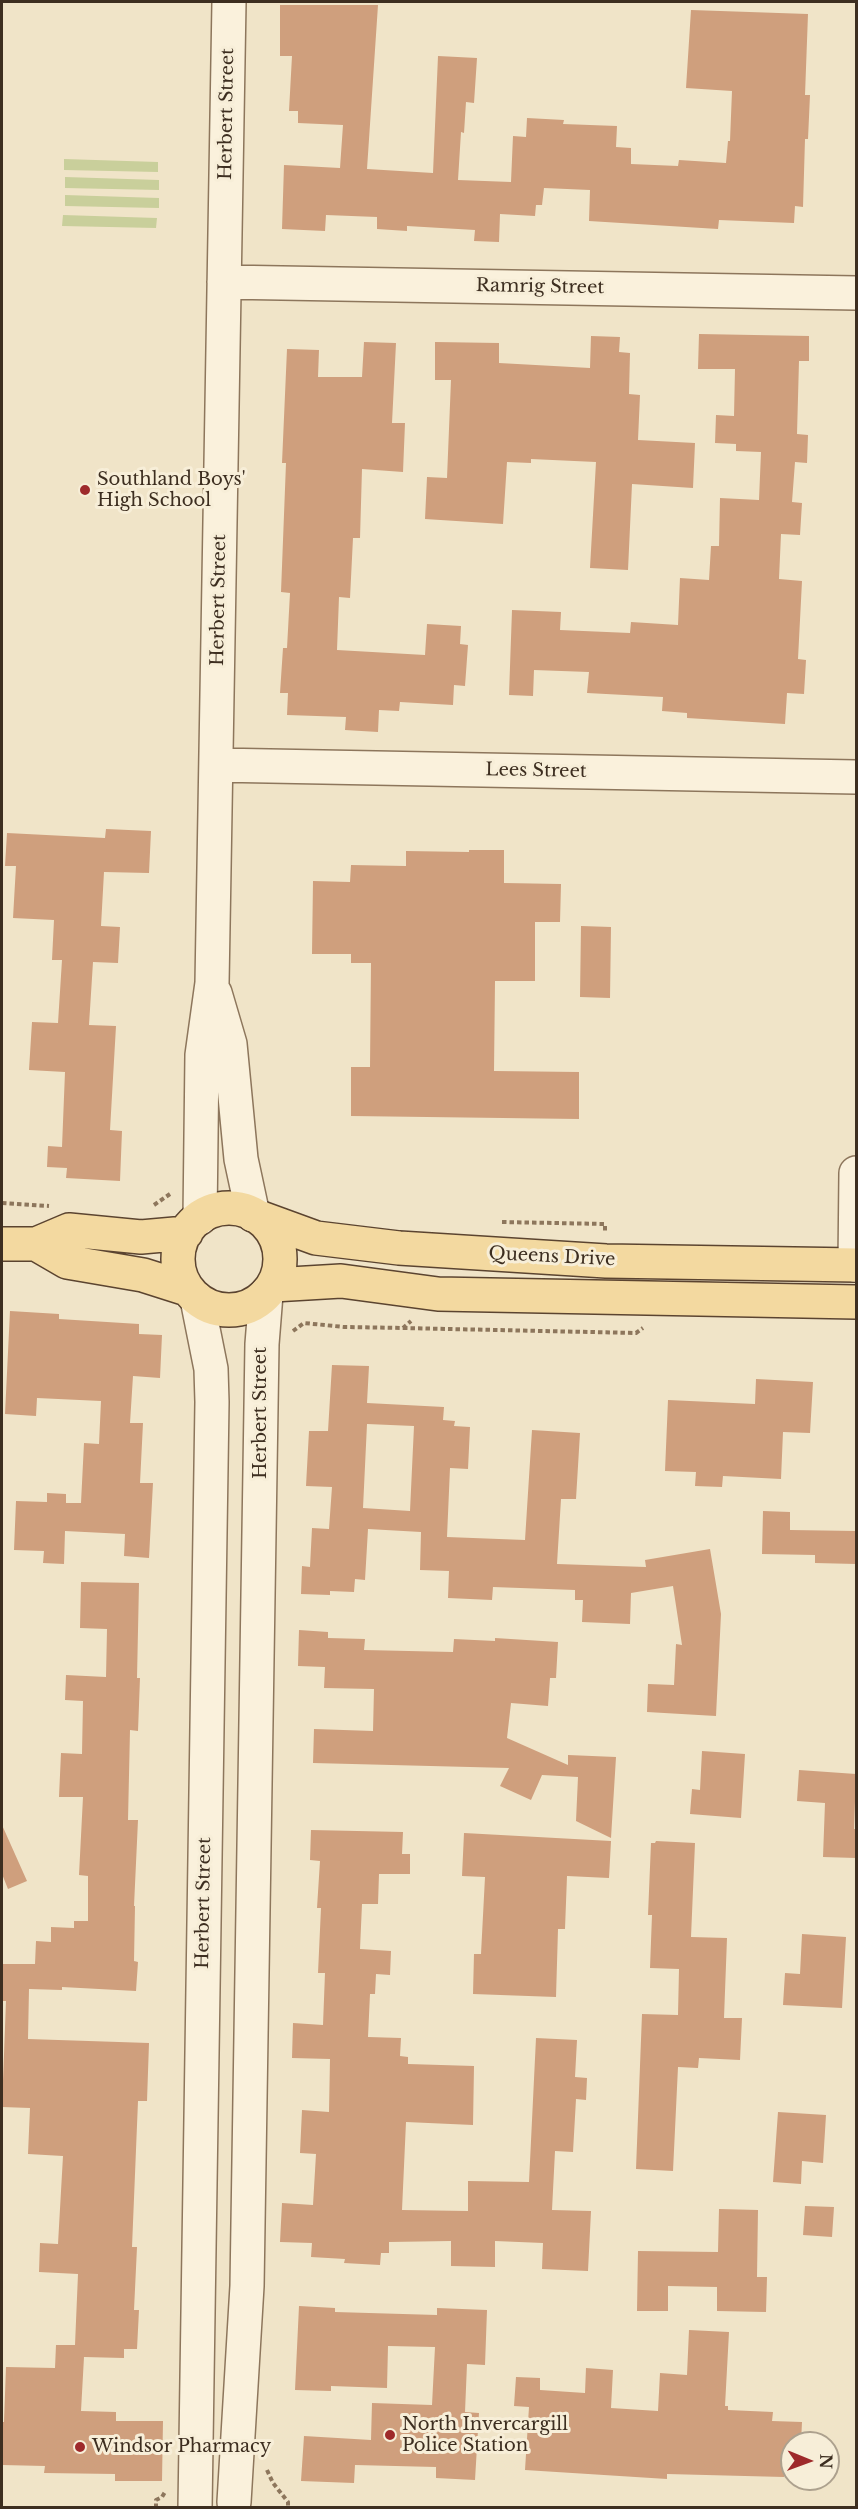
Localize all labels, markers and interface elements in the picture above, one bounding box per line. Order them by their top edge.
street label: Herbert Street [215,48,239,180]
street label: Ramrig Street [476,275,604,299]
place label: Southland Boys' High School [97,469,245,512]
marker: Southland Boys' High School [78,483,92,497]
street label: Herbert Street [207,534,231,666]
street label: Lees Street [485,759,587,783]
street label: Queens Drive [488,1243,616,1271]
street label: Herbert Street [250,1347,272,1479]
street label: Herbert Street [192,1837,216,1969]
place label: North Invercargill Police Station [402,2414,568,2456]
marker: North Invercargill Police Station [383,2428,397,2442]
north arrow [780,2431,840,2491]
place label: Windsor Pharmacy [92,2436,271,2458]
marker: Windsor Pharmacy [73,2440,87,2454]
text: N [816,2454,836,2469]

